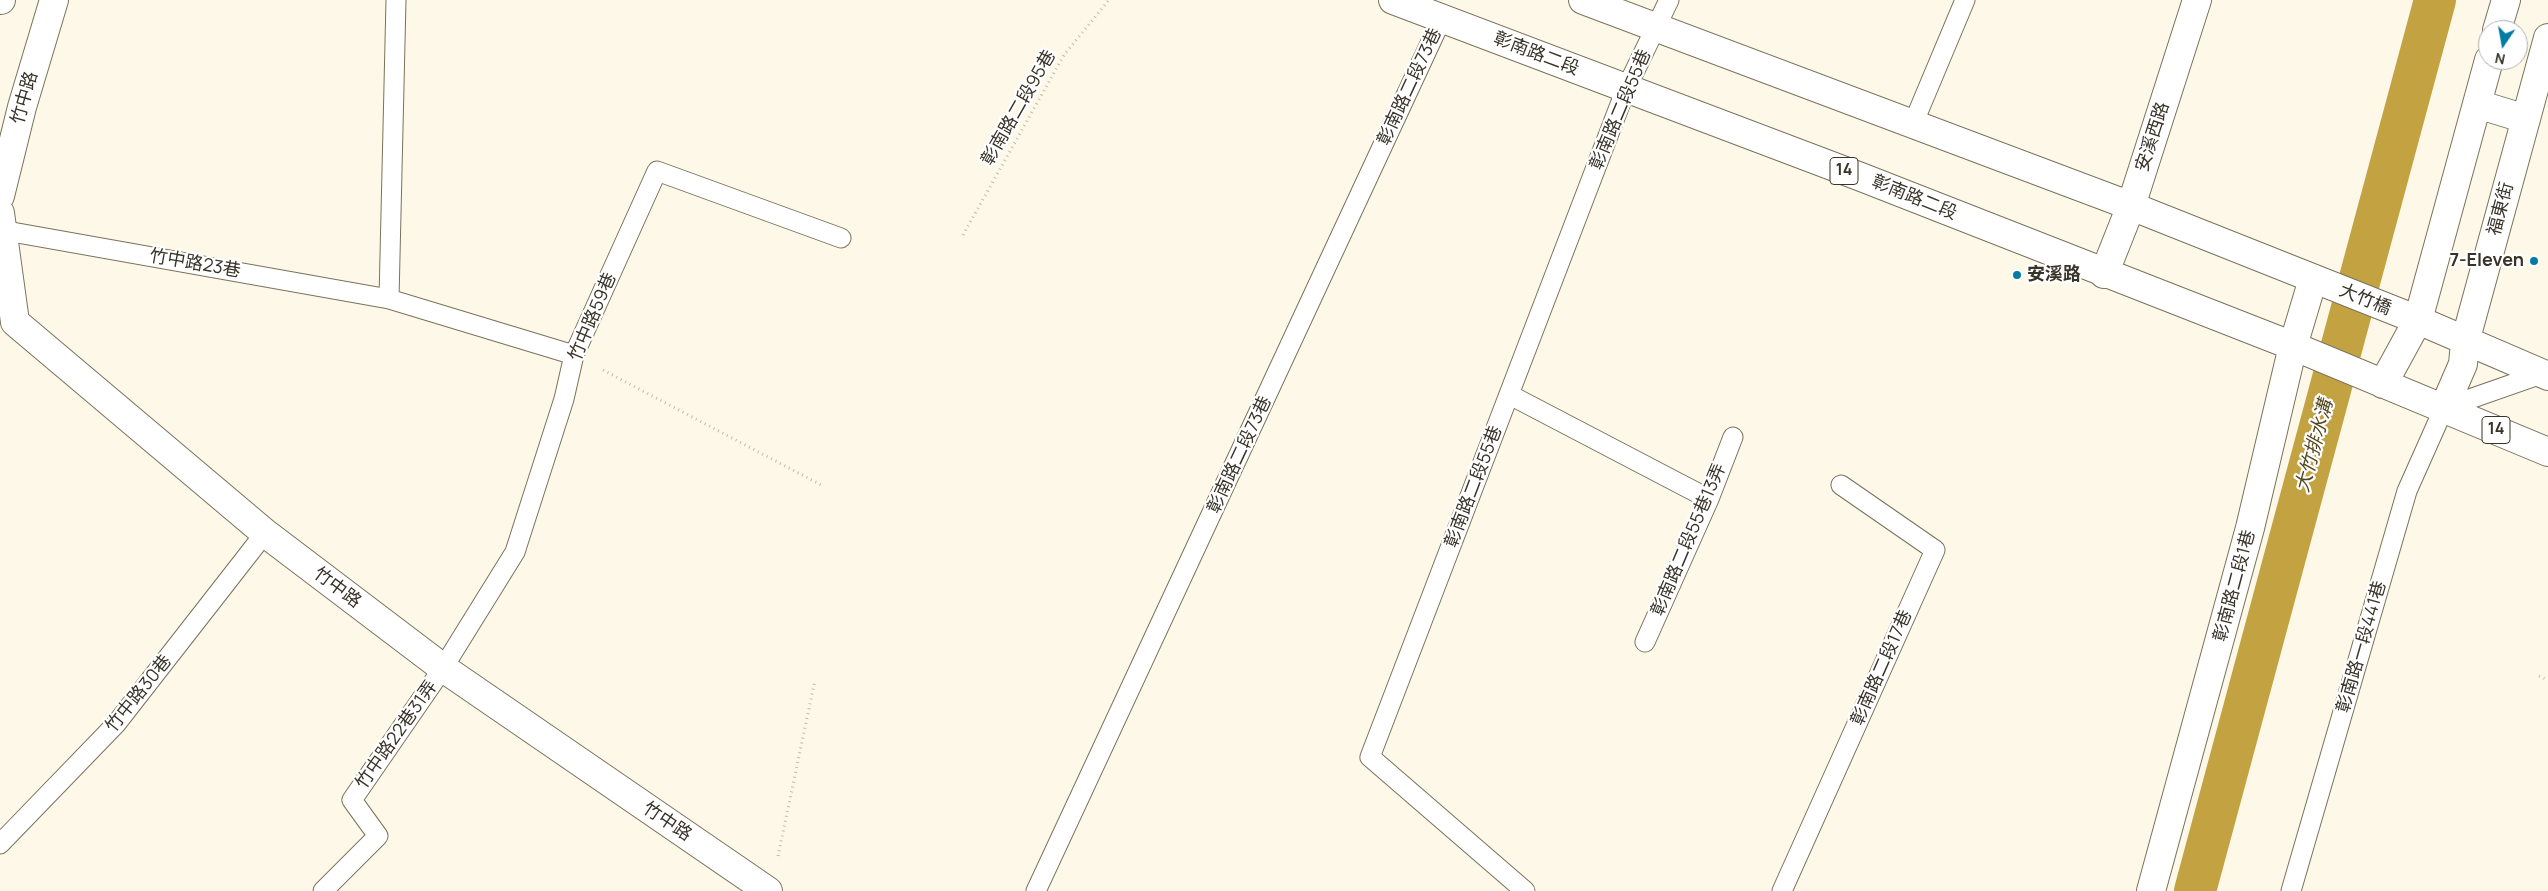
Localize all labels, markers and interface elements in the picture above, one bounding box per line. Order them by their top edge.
north arrow [2478,20,2528,70]
street label: 彰南路二段73巷 [1373,25,1447,149]
street label: 彰南路二段 [1490,28,1582,80]
street label: 彰南路二段95巷 [977,46,1061,170]
street label: 彰南路二段55巷 [1586,47,1656,173]
text: N [2493,49,2507,70]
street label: 竹中路 [7,69,43,127]
street label: 安溪西路 [2132,99,2174,175]
road number: 14 [1830,158,1858,185]
street label: 彰南路二段 [1868,171,1960,225]
street label: 福東街 [2484,180,2518,238]
street label: 竹中路23巷 [148,245,242,283]
place label: 7-Eleven [2449,250,2524,272]
marker: 7-Eleven [2528,255,2540,267]
place label: 安溪路 [2027,264,2081,286]
marker: 安溪路 [2011,269,2023,281]
street label: 竹中路59巷 [565,270,621,364]
street label: 大竹橋 [2336,280,2394,320]
street label: 彰南路二段73巷 [1203,393,1277,517]
water label: 大竹排水溝 [2292,397,2338,495]
road number: 14 [2482,416,2510,444]
street label: 彰南路二段55巷 [1441,423,1507,551]
street label: 彰南路二段55巷13弄 [1647,460,1731,620]
street label: 彰南路二段1巷 [2210,528,2260,644]
street label: 竹中路 [309,563,365,613]
street label: 彰南路一段441巷 [2333,578,2391,716]
street label: 彰南路二段17巷 [1847,607,1917,729]
street label: 竹中路30巷 [101,651,177,737]
street label: 竹中路22巷31弄 [352,677,442,793]
street label: 竹中路 [639,798,695,846]

